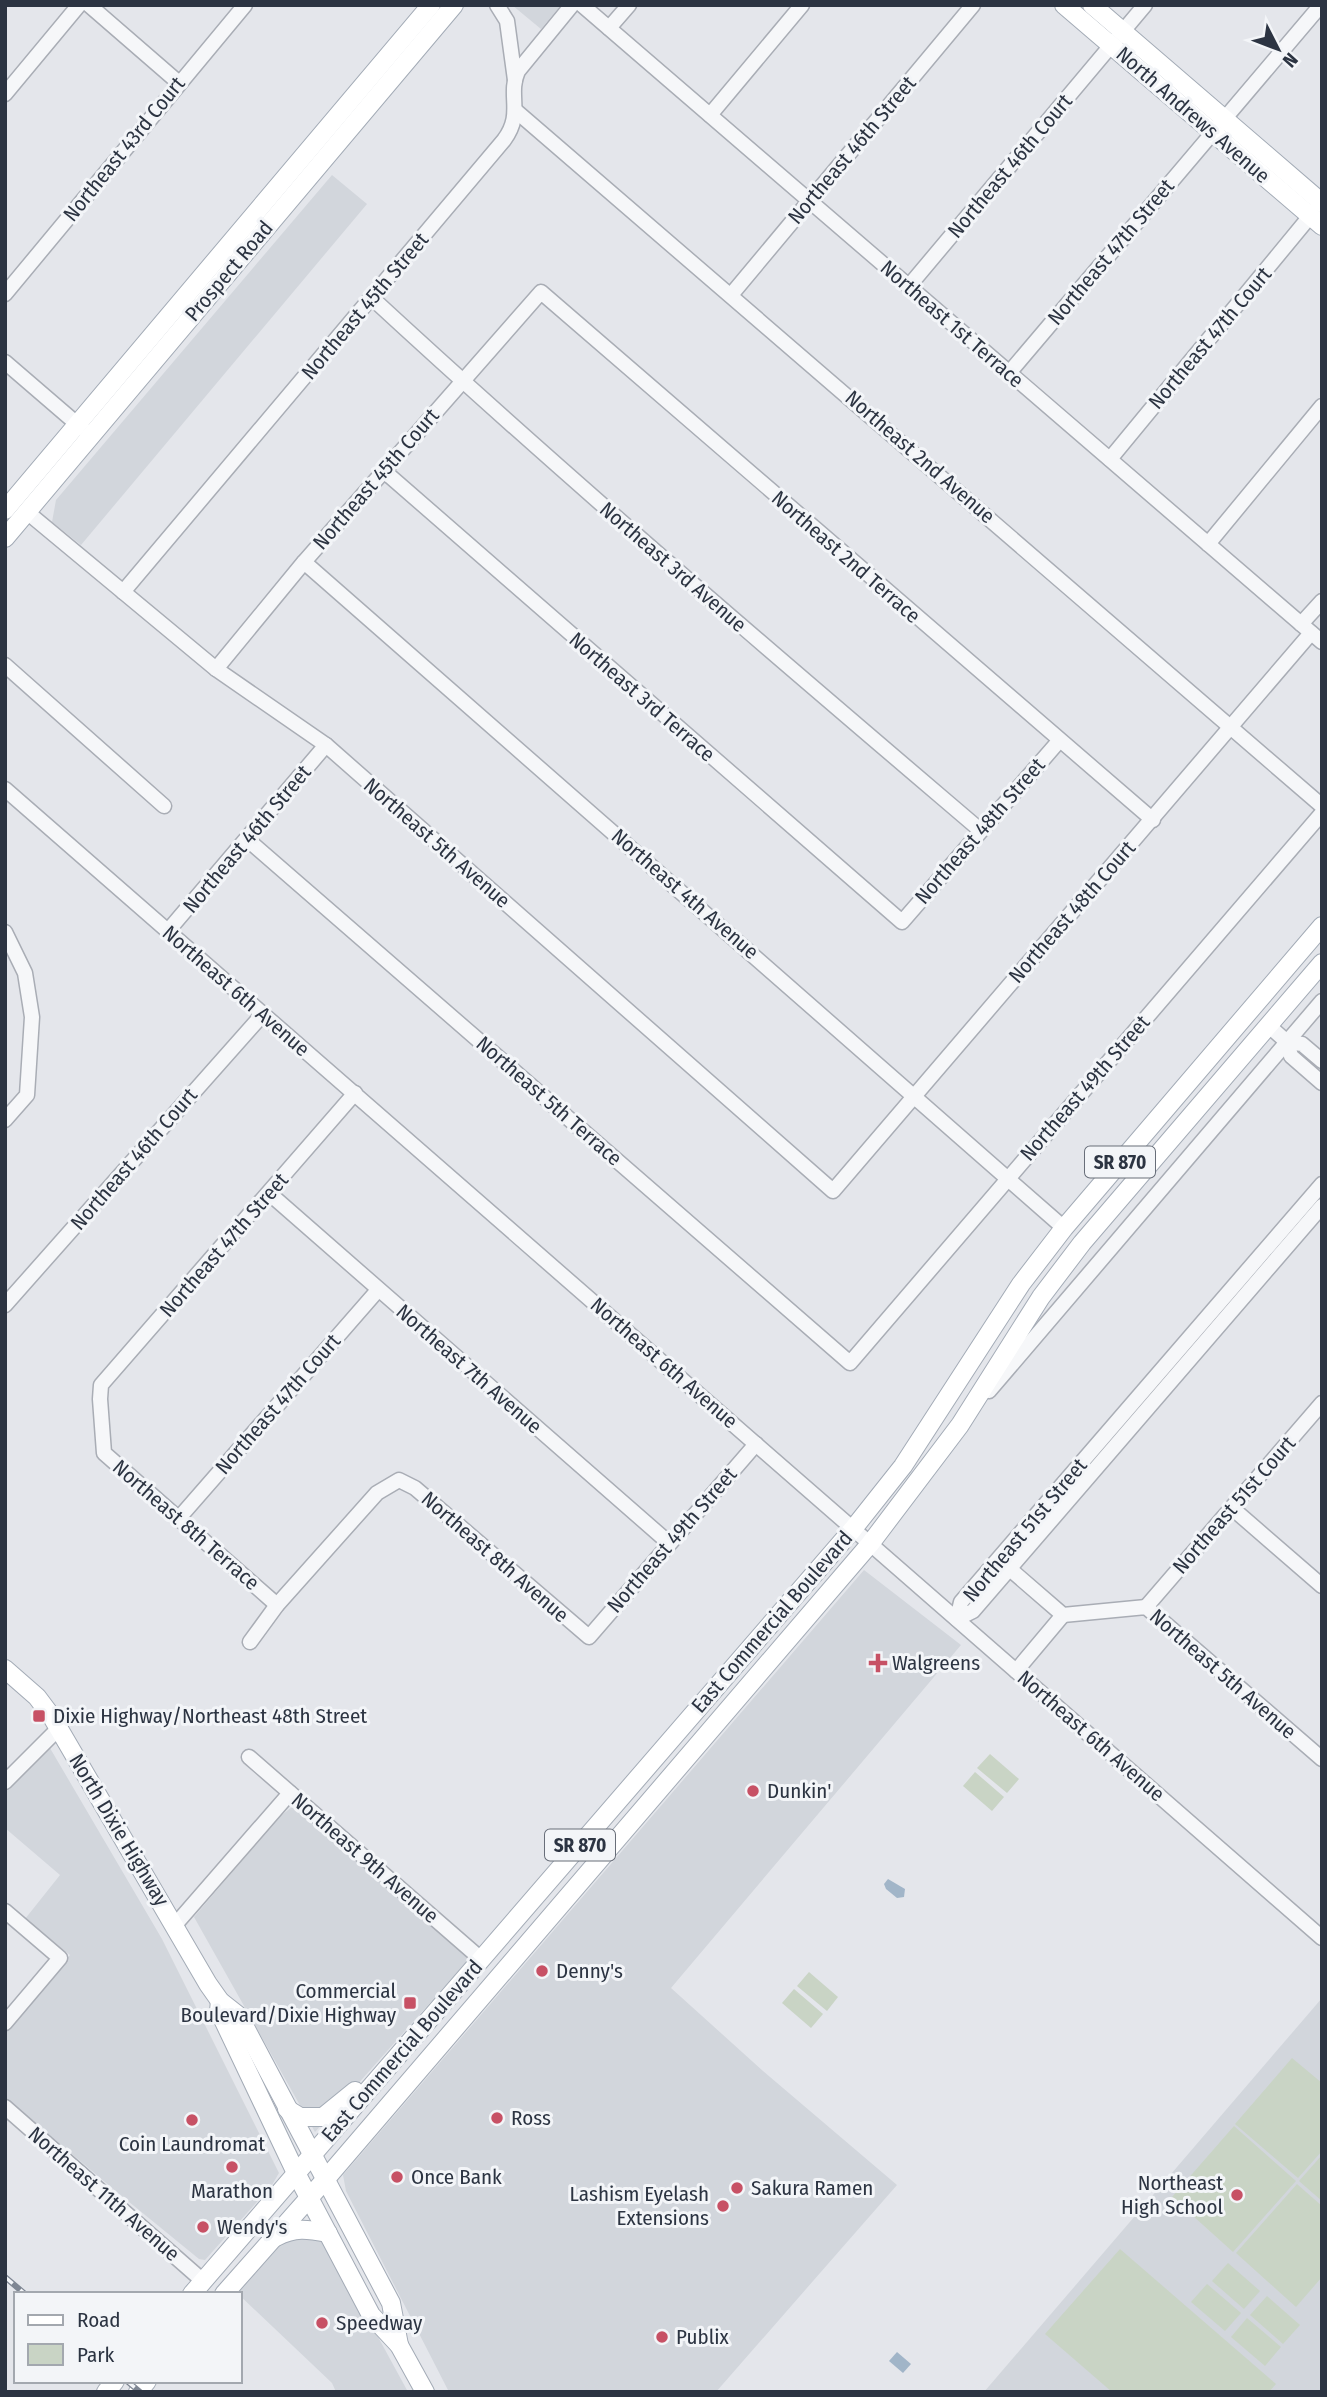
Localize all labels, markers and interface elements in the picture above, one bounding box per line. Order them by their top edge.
north arrow [1243,14,1313,84]
street label: North Andrews Avenue [1111,41,1275,189]
text: N [1278,48,1303,72]
street label: Northeast 43rd Court [58,71,190,227]
street label: Northeast 46th Street [783,71,922,229]
street label: Northeast 46th Court [942,89,1078,243]
street label: Northeast 47th Street [1042,173,1180,330]
street label: Prospect Road [179,215,279,327]
street label: Northeast 45th Street [296,227,434,385]
street label: Northeast 1st Terrace [875,255,1029,393]
street label: Northeast 47th Court [1143,261,1277,414]
street label: Northeast 2nd Avenue [840,385,1000,529]
street label: Northeast 45th Court [307,403,445,555]
street label: Northeast 2nd Terrace [766,485,926,629]
street label: Northeast 3rd Avenue [594,496,752,638]
street label: Northeast 3rd Terrace [564,627,720,767]
street label: Northeast 48th Street [909,752,1051,909]
street label: Northeast 46th Street [178,760,317,918]
street label: Northeast 5th Avenue [358,772,516,914]
street label: Northeast 4th Avenue [606,823,764,965]
street label: Northeast 48th Court [1003,835,1141,989]
street label: Northeast 6th Avenue [157,920,315,1062]
street label: Northeast 49th Street [1015,1010,1155,1166]
street label: Northeast 5th Terrace [471,1031,627,1171]
street label: Northeast 46th Court [65,1082,203,1235]
road number: SR 870 [1085,1146,1155,1178]
street label: Northeast 47th Street [154,1167,294,1323]
street label: Northeast 6th Avenue [585,1292,743,1434]
street label: Northeast 7th Avenue [391,1299,547,1439]
street label: Northeast 47th Court [210,1328,346,1480]
street label: Northeast 51st Court [1167,1431,1301,1579]
street label: Northeast 51st Street [957,1453,1093,1607]
street label: Northeast 8th Terrace [107,1454,265,1596]
street label: Northeast 49th Street [602,1462,742,1618]
street label: Northeast 8th Avenue [416,1486,574,1628]
street label: East Commercial Boulevard [686,1526,858,1718]
street label: Northeast 5th Avenue [1144,1603,1302,1745]
place label: Walgreens [892,1650,980,1676]
marker: Walgreens [870,1655,886,1671]
street label: Northeast 6th Avenue [1012,1665,1170,1807]
place label: Dixie Highway/Northeast 48th Street [53,1703,367,1729]
marker: Dixie Highway/Northeast 48th Street [31,1708,47,1724]
street label: North Dixie Highway [63,1749,175,1911]
place label: Dunkin' [767,1778,831,1804]
marker: Dunkin' [745,1783,761,1799]
street label: Northeast 9th Avenue [286,1787,444,1929]
road number: SR 870 [545,1829,615,1860]
street label: East Commercial Boulevard [316,1955,488,2147]
place label: Denny's [556,1958,623,1984]
marker: Denny's [534,1963,550,1979]
place label: Commercial Boulevard/Dixie Highway [181,1978,397,2028]
marker: Commercial Boulevard/Dixie Highway [402,1995,418,2011]
place label: Ross [511,2105,551,2131]
marker: Ross [489,2110,505,2126]
marker: Coin Laundromat [184,2112,200,2128]
street label: Northeast 11th Avenue [23,2121,185,2267]
place label: Coin Laundromat [119,2131,265,2157]
marker: Marathon [224,2159,240,2175]
place label: Once Bank [411,2164,502,2190]
marker: Once Bank [389,2169,405,2185]
place label: Northeast High School [1121,2170,1223,2220]
place label: Sakura Ramen [751,2175,873,2201]
place label: Marathon [191,2178,273,2204]
marker: Sakura Ramen [729,2180,745,2196]
place label: Lashism Eyelash Extensions [570,2181,709,2231]
marker: Northeast High School [1229,2187,1245,2203]
marker: Lashism Eyelash Extensions [715,2198,731,2214]
place label: Wendy's [217,2214,288,2240]
marker: Wendy's [195,2219,211,2235]
legend [14,2292,242,2383]
text: Road [77,2307,121,2333]
place label: Speedway [336,2310,423,2336]
marker: Speedway [314,2315,330,2331]
place label: Publix [676,2324,729,2350]
marker: Publix [654,2329,670,2345]
text: Park [77,2342,115,2368]

